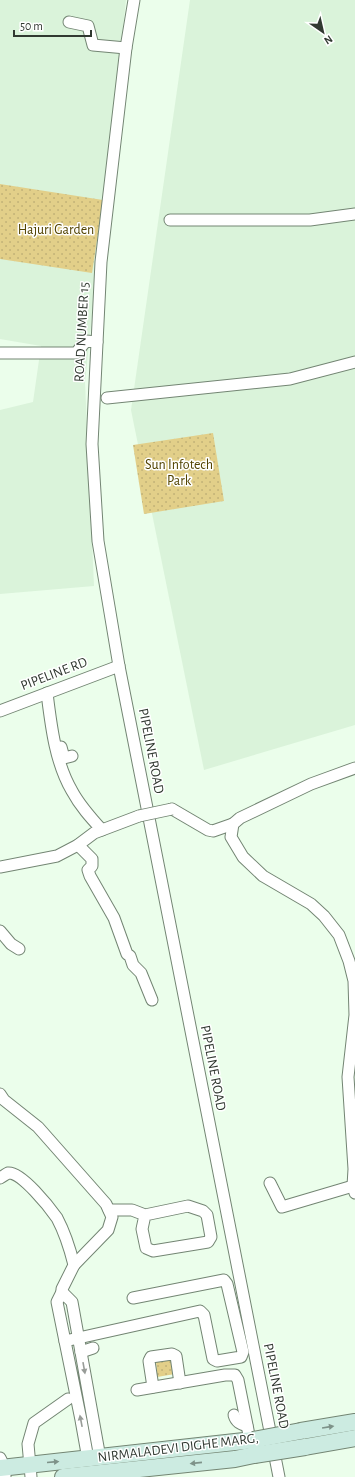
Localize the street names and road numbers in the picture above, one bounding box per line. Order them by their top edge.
street label: ROAD NUMBER 15 [72,281,92,382]
street label: PIPELINE RD [19,655,89,693]
street label: PIPELINE ROAD [136,707,166,795]
street label: PIPELINE ROAD [198,1024,228,1112]
street label: PIPELINE ROAD [261,1342,291,1430]
street label: NIRMALADEVI DIGHE MARG, [97,1431,259,1465]

